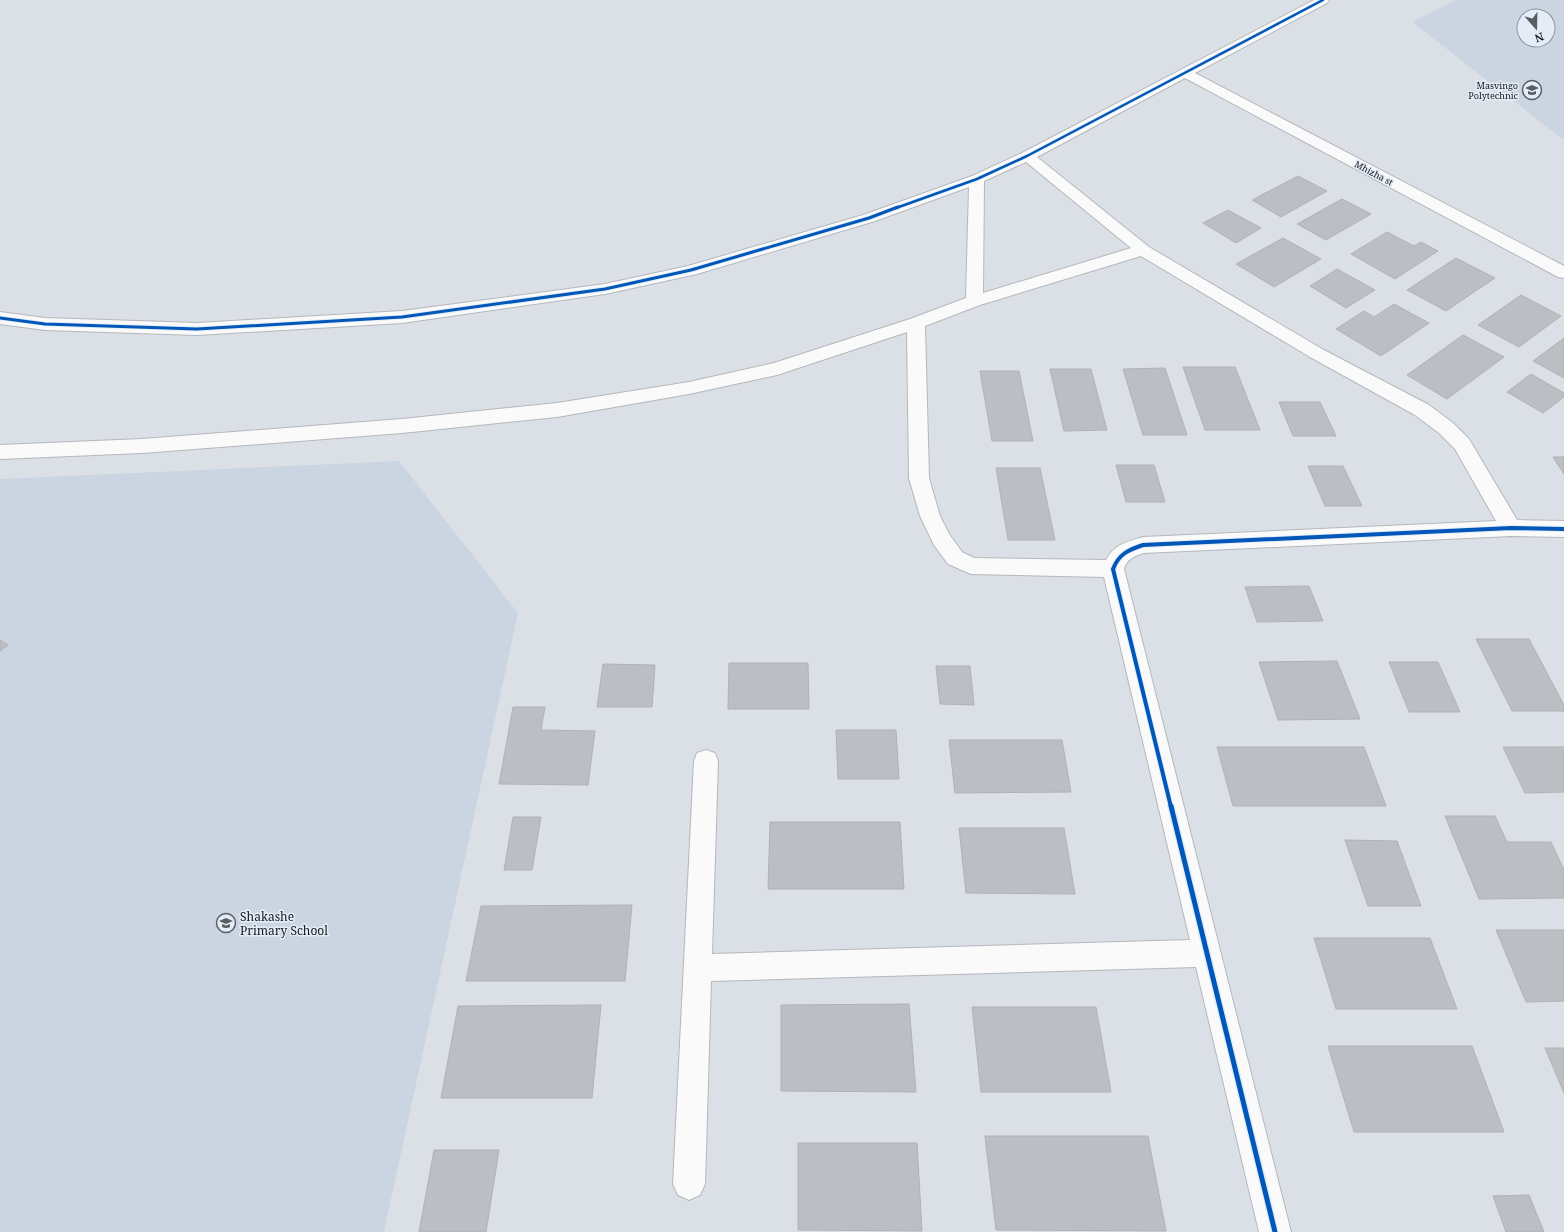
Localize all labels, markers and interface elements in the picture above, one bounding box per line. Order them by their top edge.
north arrow [1516,8,1556,48]
text: N [1533,29,1546,47]
place label: Masvingo Polytechnic [1468,79,1519,102]
school or university icon: Masvingo Polytechnic [1521,79,1543,101]
street label: Mhizha st [1352,157,1396,189]
place label: Shakashe Primary School [240,908,328,939]
school or university icon: Shakashe Primary School [215,912,237,934]

